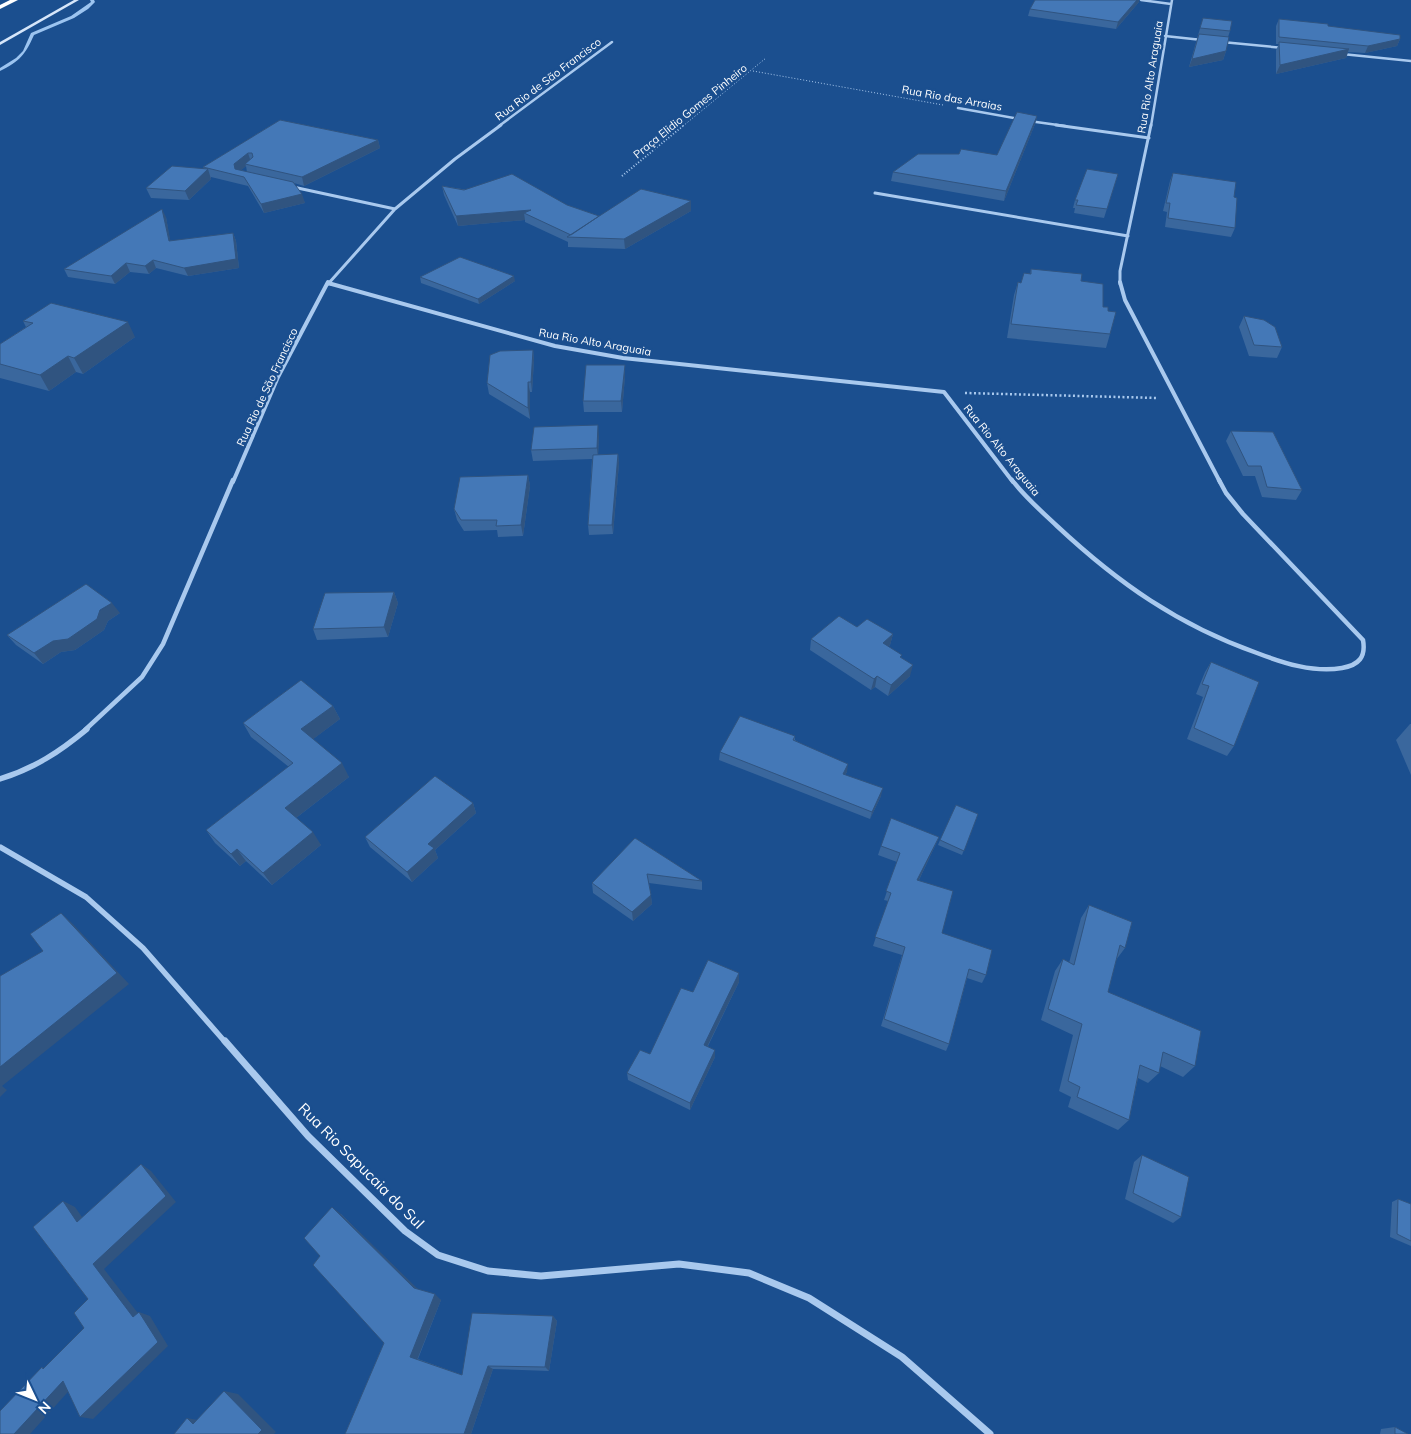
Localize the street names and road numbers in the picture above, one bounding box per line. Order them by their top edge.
street label: Rua Rio Alto Araguaia [1134,20,1166,134]
street label: Rua Rio de São Francisco [492,35,604,123]
street label: Praça Elidio Gomes Pinheiro [630,61,750,161]
street label: Rua Rio das Arraias [901,82,1003,114]
street label: Rua Rio Alto Araguaia [538,325,652,359]
street label: Rua Rio de São Francisco [233,326,301,448]
street label: Rua Rio Alto Araguaia [961,401,1043,499]
street label: Rua Rio Sapucaia do Sul [294,1099,428,1233]

